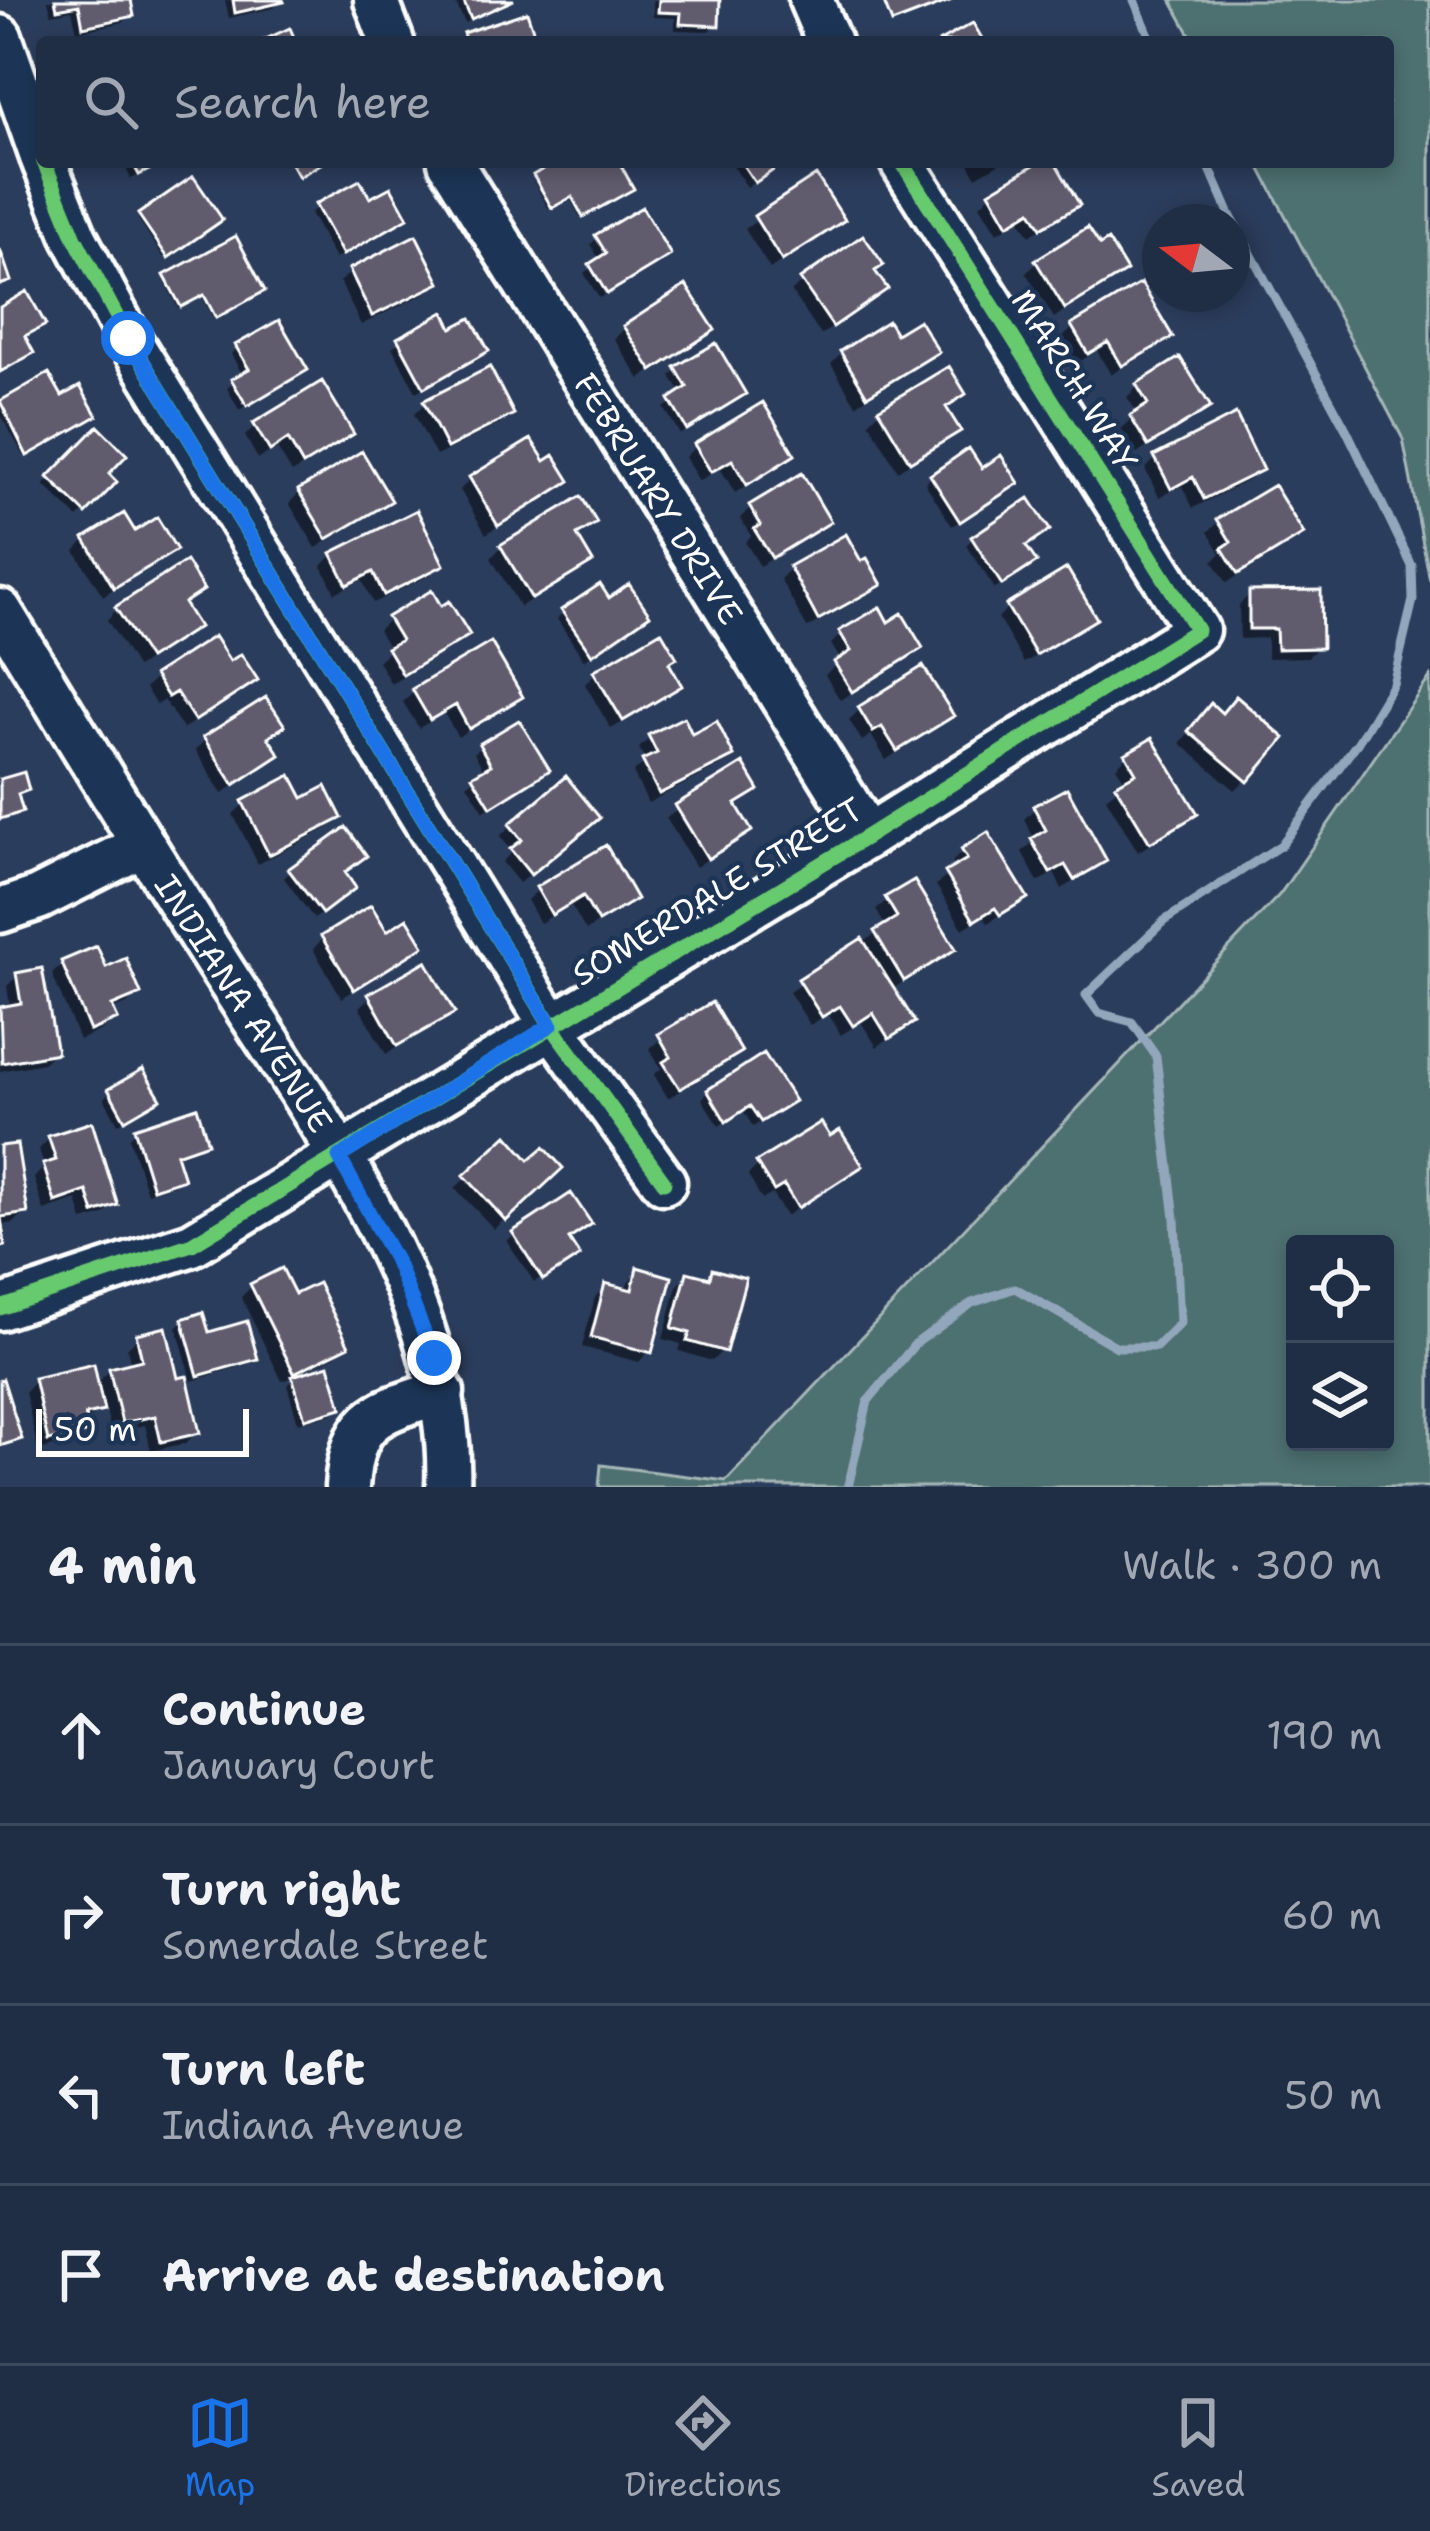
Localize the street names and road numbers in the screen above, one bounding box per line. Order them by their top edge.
street label: MARCH WAY [1001,281,1148,480]
street label: FEBRUARY DRIVE [563,365,753,633]
street label: SOMERDALE STREET [563,787,871,996]
street label: INDIANA AVENUE [144,866,343,1141]

